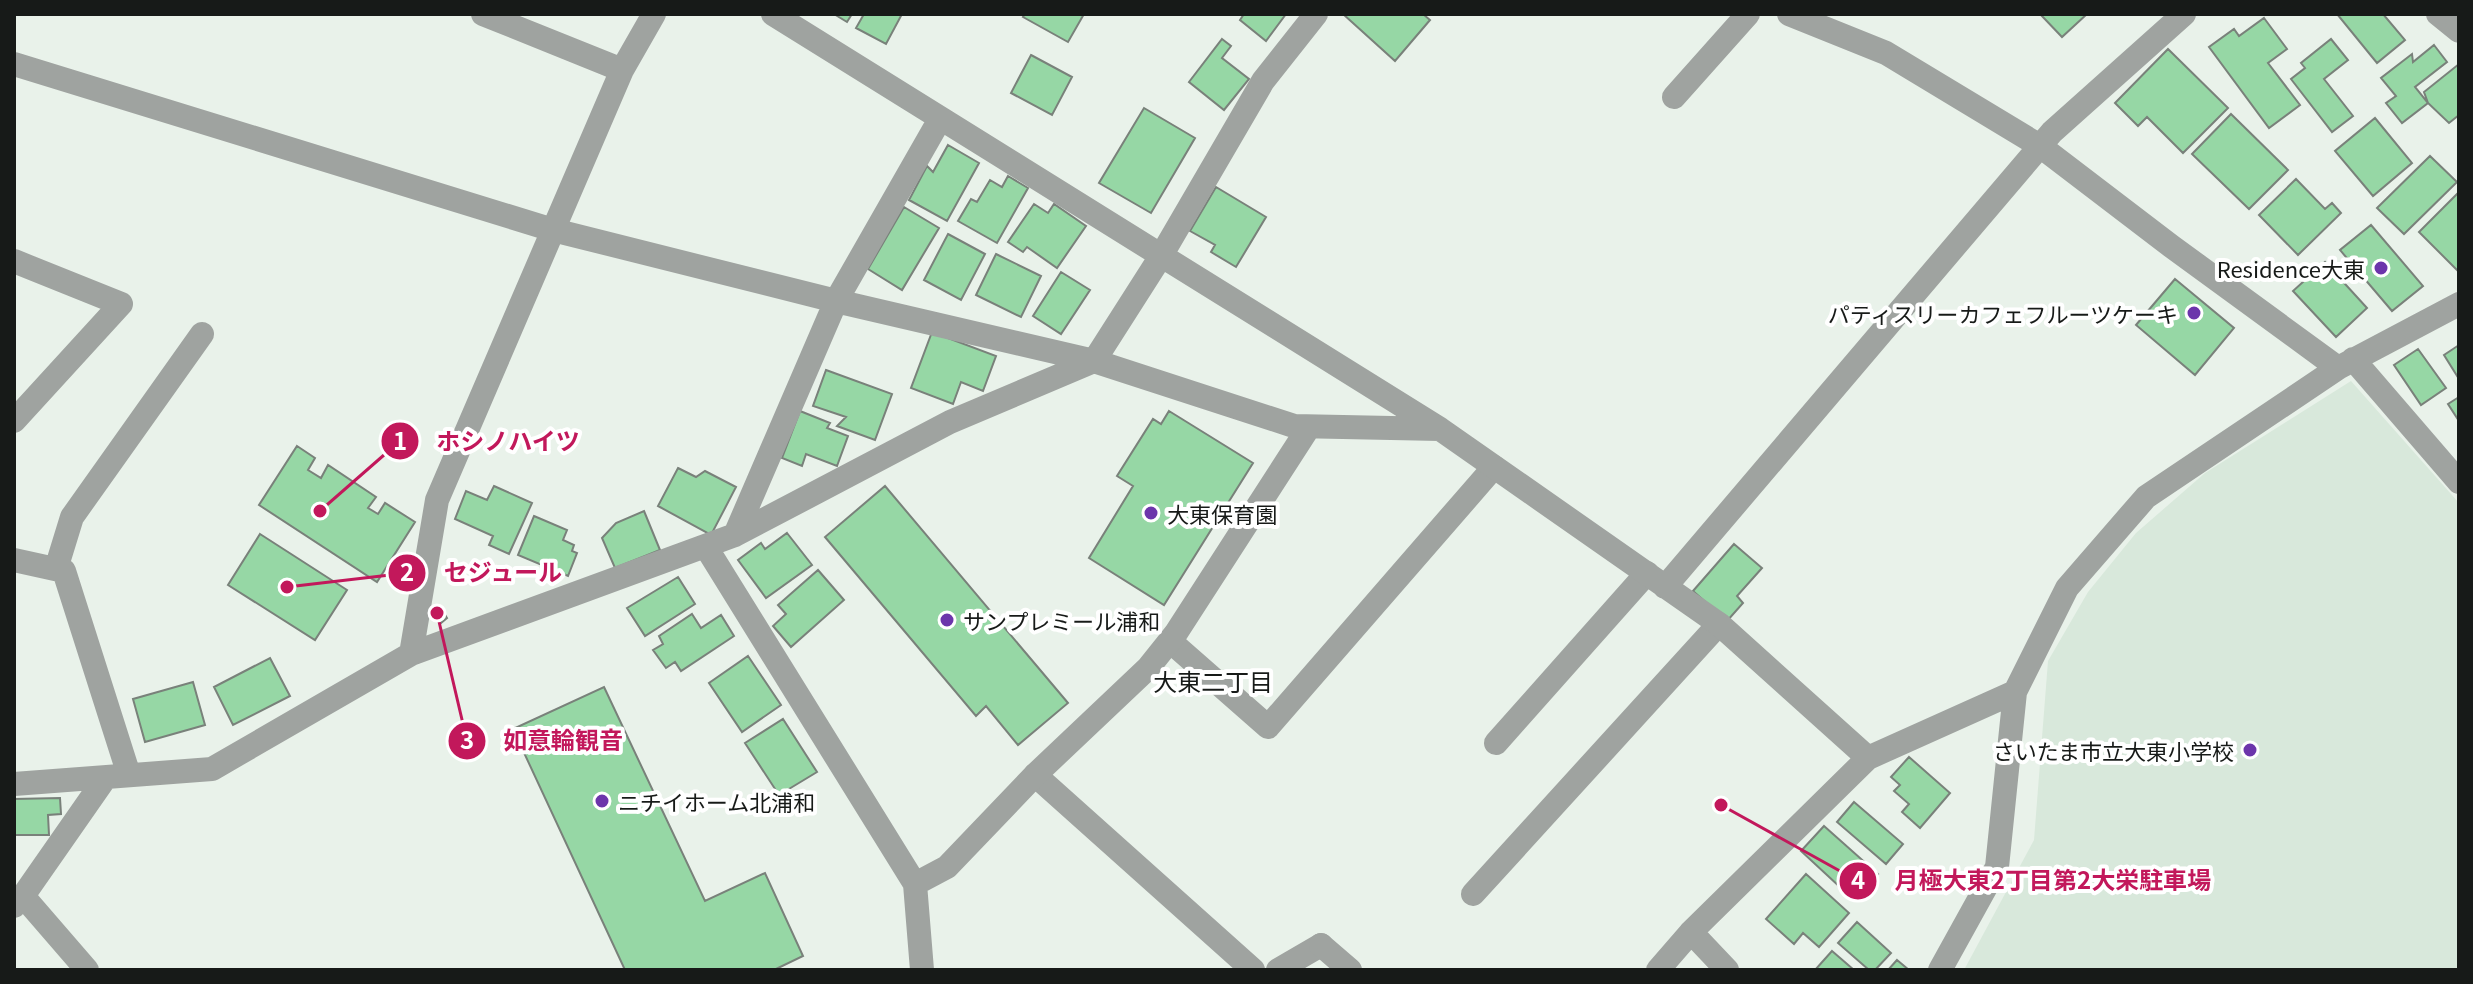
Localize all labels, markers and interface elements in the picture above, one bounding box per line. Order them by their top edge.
place label: Residence大東 [2217,252,2365,284]
marker: Residence大東 [2372,259,2390,277]
place label: パティスリーカフェフルーツケーキ [1828,297,2178,329]
marker: パティスリーカフェフルーツケーキ [2185,304,2203,322]
callout: ホシノハイツ [380,417,596,465]
text: 1 [393,422,407,457]
text: ホシノハイツ [436,422,580,457]
place label: 大東保育園 [1167,497,1277,529]
marker: 大東保育園 [1142,504,1160,522]
callout: セジュール [387,549,579,597]
text: 2 [400,553,414,588]
text: セジュール [444,553,562,588]
place label: サンプレミール浦和 [963,604,1160,636]
marker: サンプレミール浦和 [938,611,956,629]
district label: 大東二丁目 [1153,663,1273,698]
callout: 如意輪観音 [447,717,639,765]
text: 3 [460,721,474,756]
text: 如意輪観音 [503,721,623,756]
place label: さいたま市立大東小学校 [1993,734,2234,766]
marker: さいたま市立大東小学校 [2241,741,2259,759]
place label: ニチイホーム北浦和 [618,785,815,817]
marker: ニチイホーム北浦和 [593,792,611,810]
callout: 月極大東2丁目第2大栄駐車場 [1838,857,2227,905]
text: 4 [1851,861,1865,896]
text: 月極大東2丁目第2大栄駐車場 [1895,861,2211,896]

